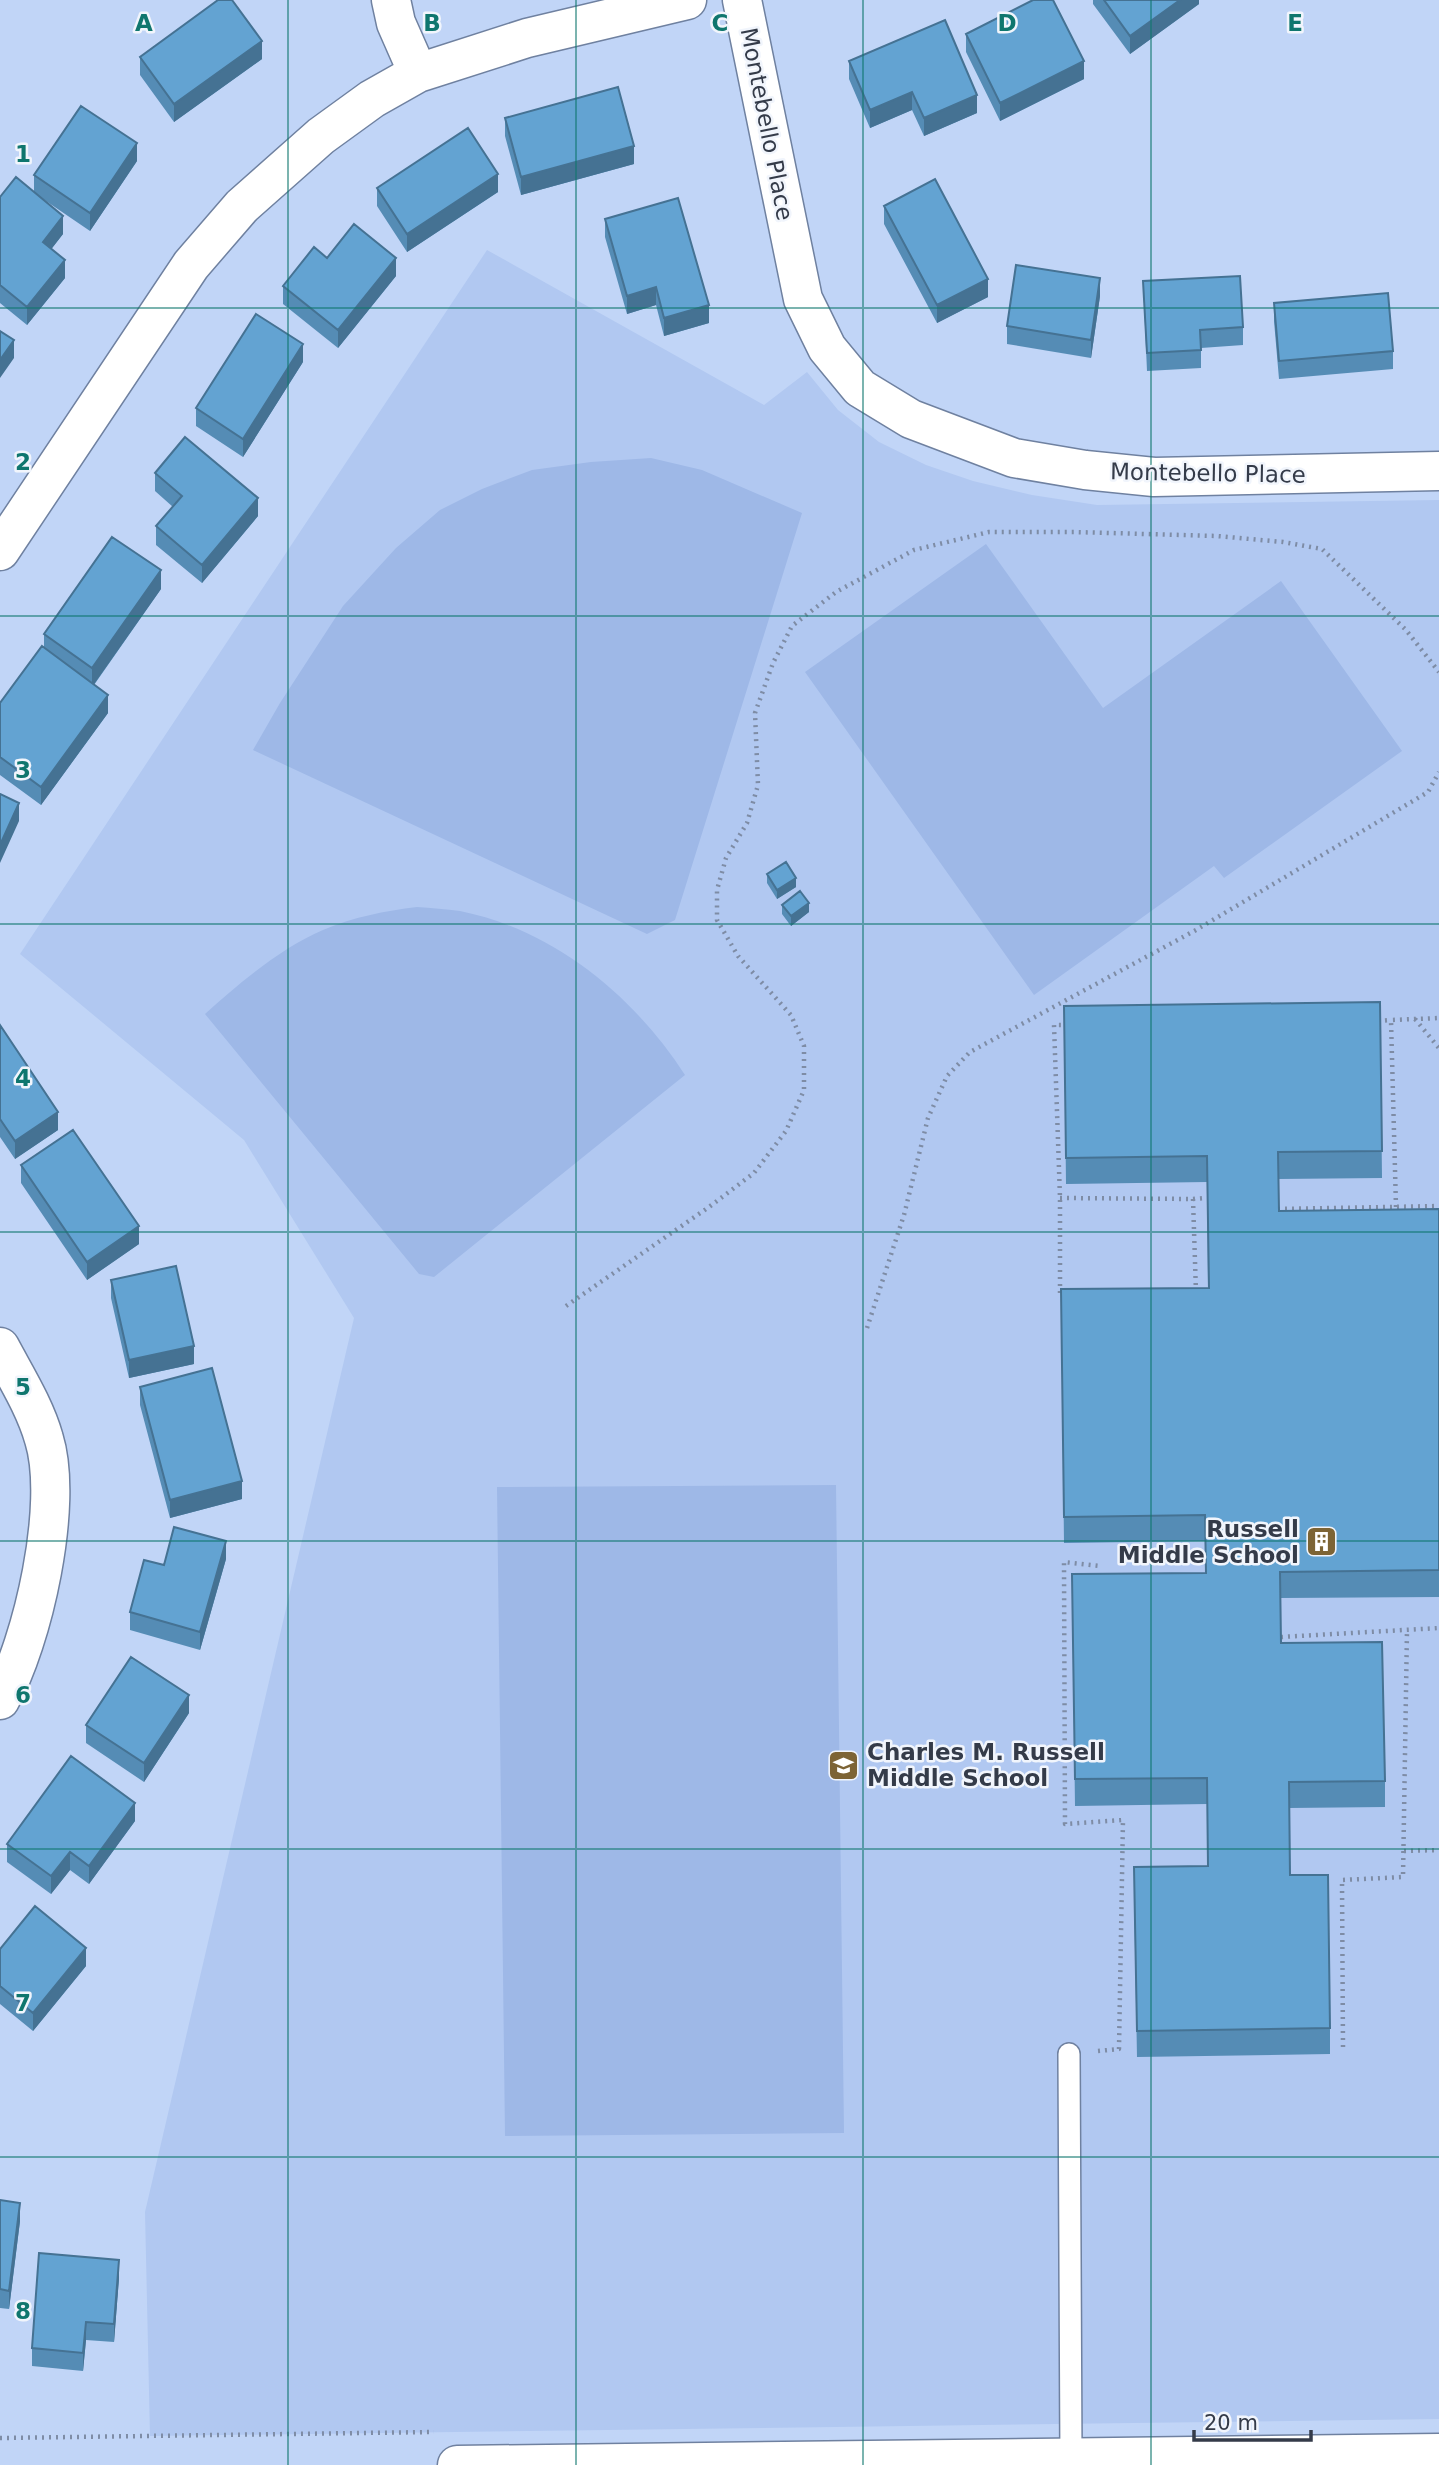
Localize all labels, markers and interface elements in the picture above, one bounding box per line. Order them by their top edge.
text: A [135,10,153,36]
text: B [423,10,441,36]
text: C [712,10,728,36]
text: D [997,10,1017,36]
text: E [1287,10,1303,36]
street label: Montebello Place [736,25,798,223]
text: 1 [15,141,31,167]
text: 2 [15,449,31,475]
street label: Montebello Place [1110,458,1306,488]
text: 3 [15,757,31,783]
text: 4 [15,1065,31,1091]
text: 5 [15,1374,31,1400]
place label: Russell Middle School [1118,1516,1299,1568]
building icon: Russell Middle School [1305,1525,1339,1559]
text: 6 [15,1682,31,1708]
place label: Charles M. Russell Middle School [867,1739,1105,1791]
school or university icon: Charles M. Russell Middle School [827,1748,861,1782]
text: 7 [15,1990,31,2016]
text: 8 [15,2298,31,2324]
scale bar [1194,2398,1311,2442]
text: 20 m [1204,2411,1258,2435]

